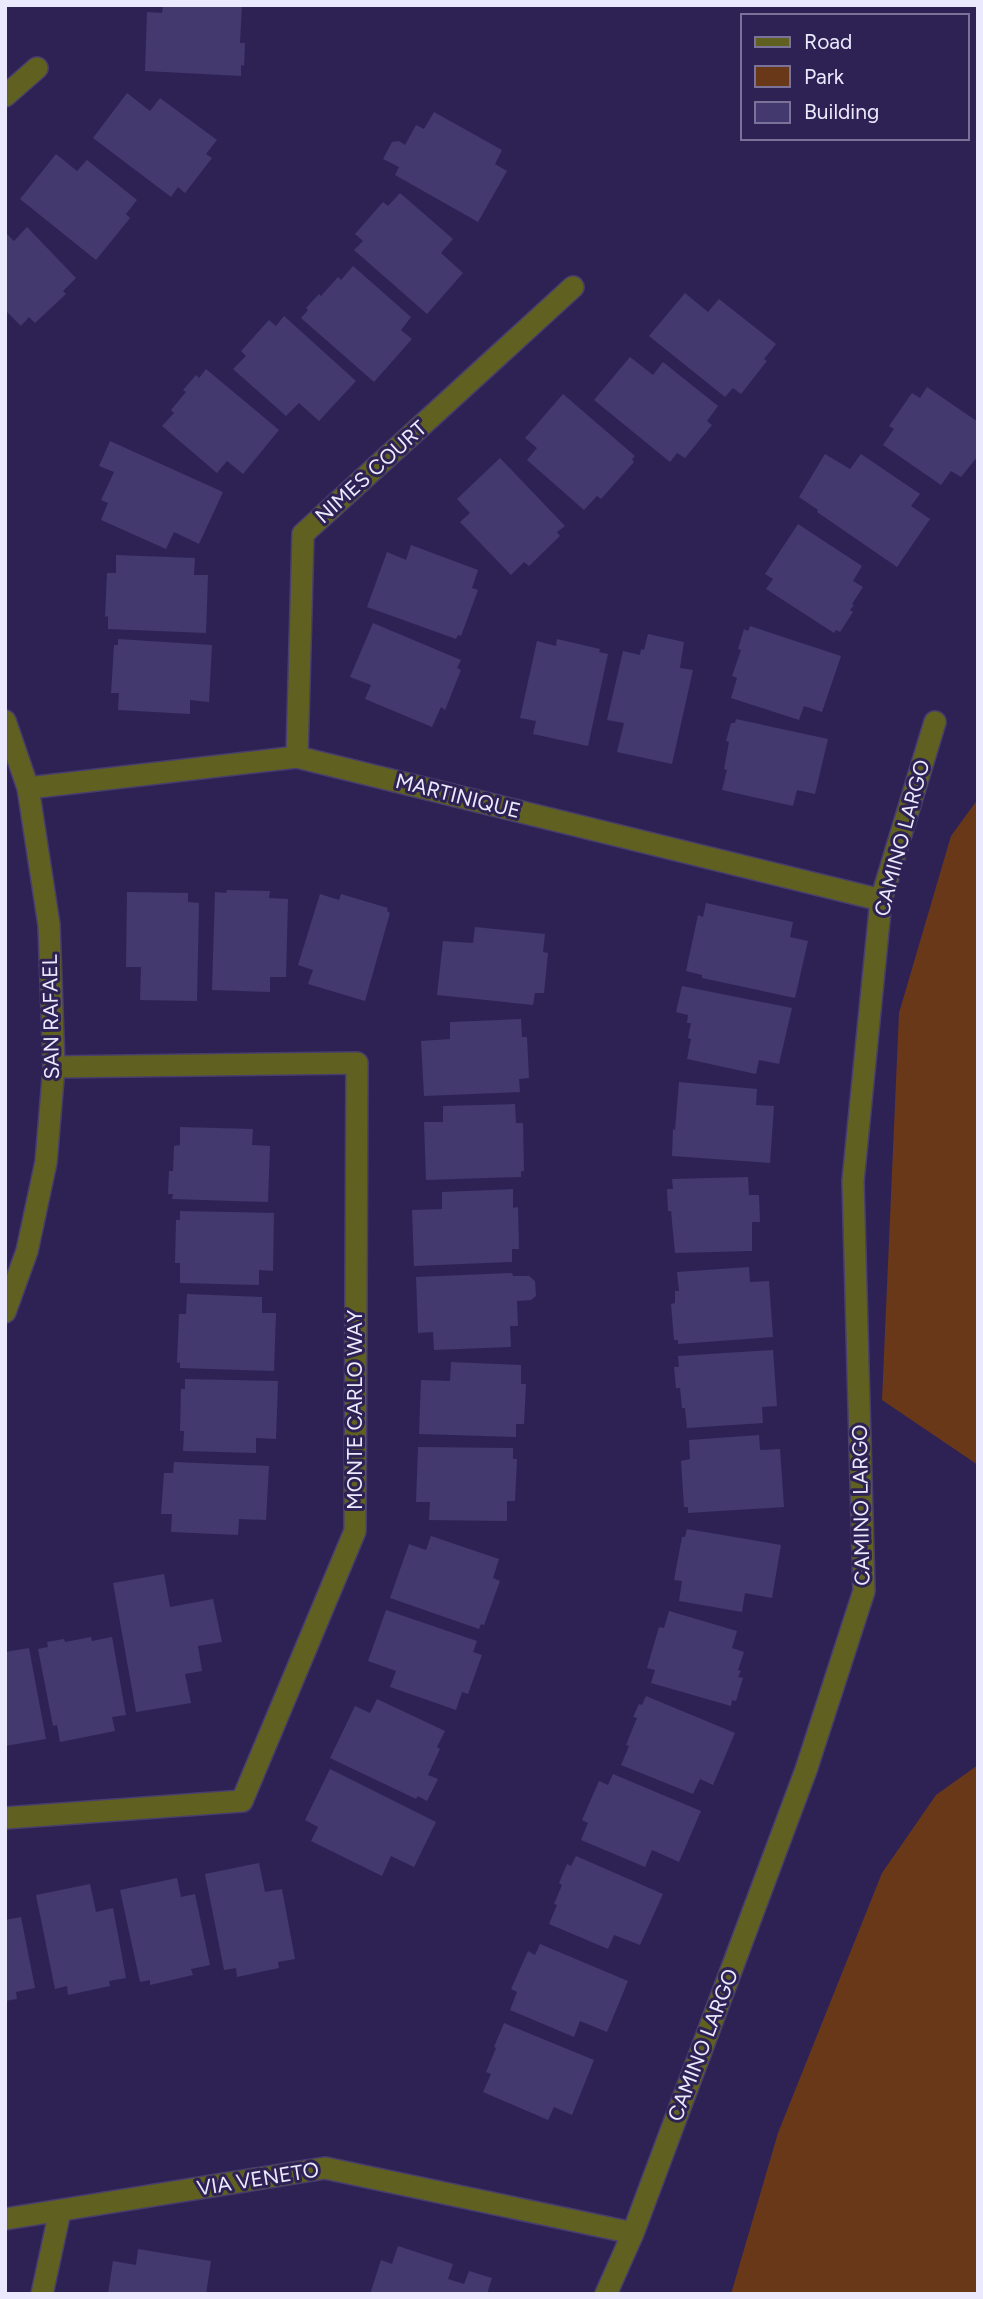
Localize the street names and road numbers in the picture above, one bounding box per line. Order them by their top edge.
street label: NIMES COURT [310,415,432,528]
street label: CAMINO LARGO [869,757,934,919]
street label: MARTINIQUE [393,768,523,823]
street label: SAN RAFAEL [37,954,64,1080]
street label: MONTE CARLO WAY [342,1310,367,1510]
street label: CAMINO LARGO [847,1424,874,1586]
street label: CAMINO LARGO [662,1965,743,2124]
street label: VIA VENETO [195,2157,321,2200]

